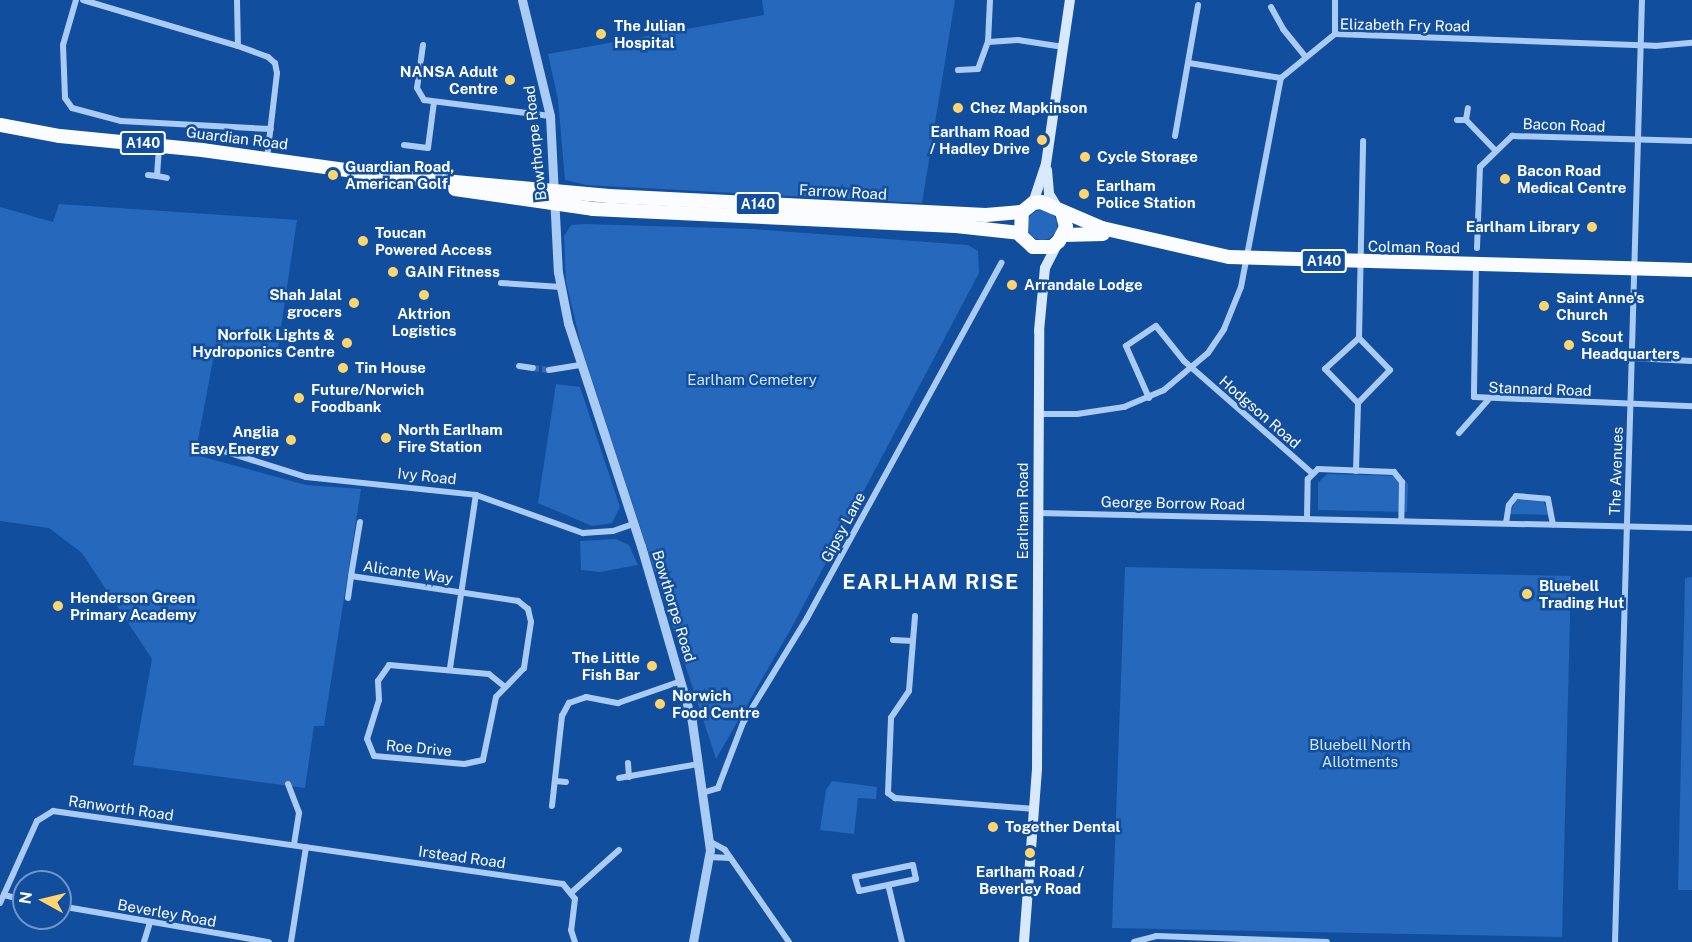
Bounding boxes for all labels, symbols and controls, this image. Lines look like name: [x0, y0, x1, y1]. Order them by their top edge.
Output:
street label: Elizabeth Fry Road: [1340, 15, 1470, 35]
place label: The Julian Hospital: [614, 16, 685, 51]
marker: The Julian Hospital: [592, 25, 610, 43]
place label: NANSA Adult Centre: [400, 62, 498, 97]
marker: NANSA Adult Centre: [503, 73, 517, 87]
street label: Bowthorpe Road: [520, 85, 550, 201]
place label: Chez Mapkinson: [970, 99, 1087, 117]
marker: Chez Mapkinson: [951, 101, 965, 115]
street label: Bacon Road: [1522, 115, 1606, 135]
place label: Earlham Road / Hadley Drive: [930, 122, 1030, 157]
street label: Guardian Road: [185, 123, 289, 153]
road number: A140: [119, 132, 167, 154]
marker: Earlham Road / Hadley Drive: [1035, 133, 1049, 147]
place label: Cycle Storage: [1097, 148, 1198, 166]
marker: Cycle Storage: [1078, 150, 1092, 164]
place label: Guardian Road, American Golf: [345, 157, 454, 192]
place label: Bacon Road Medical Centre: [1517, 161, 1626, 196]
marker: Guardian Road, American Golf: [326, 168, 340, 182]
marker: Bacon Road Medical Centre: [1498, 172, 1512, 186]
place label: Earlham Police Station: [1096, 176, 1196, 211]
street label: Farrow Road: [799, 181, 887, 203]
marker: Earlham Police Station: [1077, 187, 1091, 201]
road number: A140: [734, 193, 782, 215]
place label: Earlham Library: [1466, 218, 1580, 236]
marker: Earlham Library: [1585, 220, 1599, 234]
place label: Toucan Powered Access: [375, 223, 492, 258]
marker: Toucan Powered Access: [356, 234, 370, 248]
street label: Colman Road: [1368, 237, 1460, 257]
road number: A140: [1300, 250, 1348, 272]
place label: GAIN Fitness: [405, 263, 500, 281]
marker: GAIN Fitness: [386, 265, 400, 279]
place label: Arrandale Lodge: [1024, 276, 1143, 294]
marker: Arrandale Lodge: [1005, 278, 1019, 292]
place label: Shah Jalal grocers: [269, 285, 342, 320]
marker: Aktrion Logistics: [417, 288, 431, 302]
place label: Saint Anne's Church: [1556, 288, 1644, 323]
marker: Shah Jalal grocers: [347, 296, 361, 310]
marker: Saint Anne's Church: [1537, 299, 1551, 313]
place label: Aktrion Logistics: [392, 304, 456, 339]
place label: Norfolk Lights & Hydroponics Centre: [192, 325, 335, 360]
place label: Scout Headquarters: [1581, 327, 1680, 362]
marker: Norfolk Lights & Hydroponics Centre: [340, 336, 354, 350]
marker: Scout Headquarters: [1562, 338, 1576, 352]
place label: Tin House: [355, 359, 426, 377]
marker: Tin House: [336, 361, 350, 375]
park label: Earlham Cemetery: [687, 371, 817, 389]
street label: Hodgson Road: [1216, 372, 1304, 452]
street label: Stannard Road: [1488, 378, 1592, 400]
place label: Future/Norwich Foodbank: [311, 380, 424, 415]
marker: Future/Norwich Foodbank: [292, 391, 306, 405]
place label: North Earlham Fire Station: [398, 420, 503, 455]
place label: Anglia Easy Energy: [190, 422, 279, 457]
street label: The Avenues: [1605, 426, 1627, 516]
marker: North Earlham Fire Station: [379, 431, 393, 445]
marker: Anglia Easy Energy: [284, 433, 298, 447]
street label: Earlham Road: [1014, 463, 1032, 559]
street label: Ivy Road: [397, 464, 457, 488]
street label: Gipsy Lane: [817, 489, 869, 565]
street label: George Borrow Road: [1101, 493, 1245, 513]
street label: Bowthorpe Road: [648, 548, 700, 664]
street label: Alicante Way: [362, 557, 454, 587]
district label: EARLHAM RISE: [842, 569, 1020, 595]
place label: Bluebell Trading Hut: [1539, 576, 1624, 611]
marker: Bluebell Trading Hut: [1520, 587, 1534, 601]
place label: Henderson Green Primary Academy: [70, 588, 197, 623]
marker: Henderson Green Primary Academy: [51, 599, 65, 613]
place label: The Little Fish Bar: [572, 648, 640, 683]
marker: The Little Fish Bar: [645, 659, 659, 673]
place label: Norwich Food Centre: [672, 686, 760, 721]
marker: Norwich Food Centre: [653, 697, 667, 711]
park label: Bluebell North Allotments: [1309, 735, 1411, 770]
street label: Roe Drive: [385, 736, 453, 760]
street label: Ranworth Road: [67, 792, 175, 824]
place label: Together Dental: [1005, 818, 1120, 836]
marker: Together Dental: [986, 820, 1000, 834]
street label: Irstead Road: [417, 842, 507, 872]
marker: Earlham Road / Beverley Road: [1023, 846, 1037, 860]
place label: Earlham Road / Beverley Road: [976, 862, 1084, 897]
north arrow: [12, 870, 72, 930]
text: N: [15, 890, 36, 905]
street label: Beverley Road: [116, 895, 218, 931]

